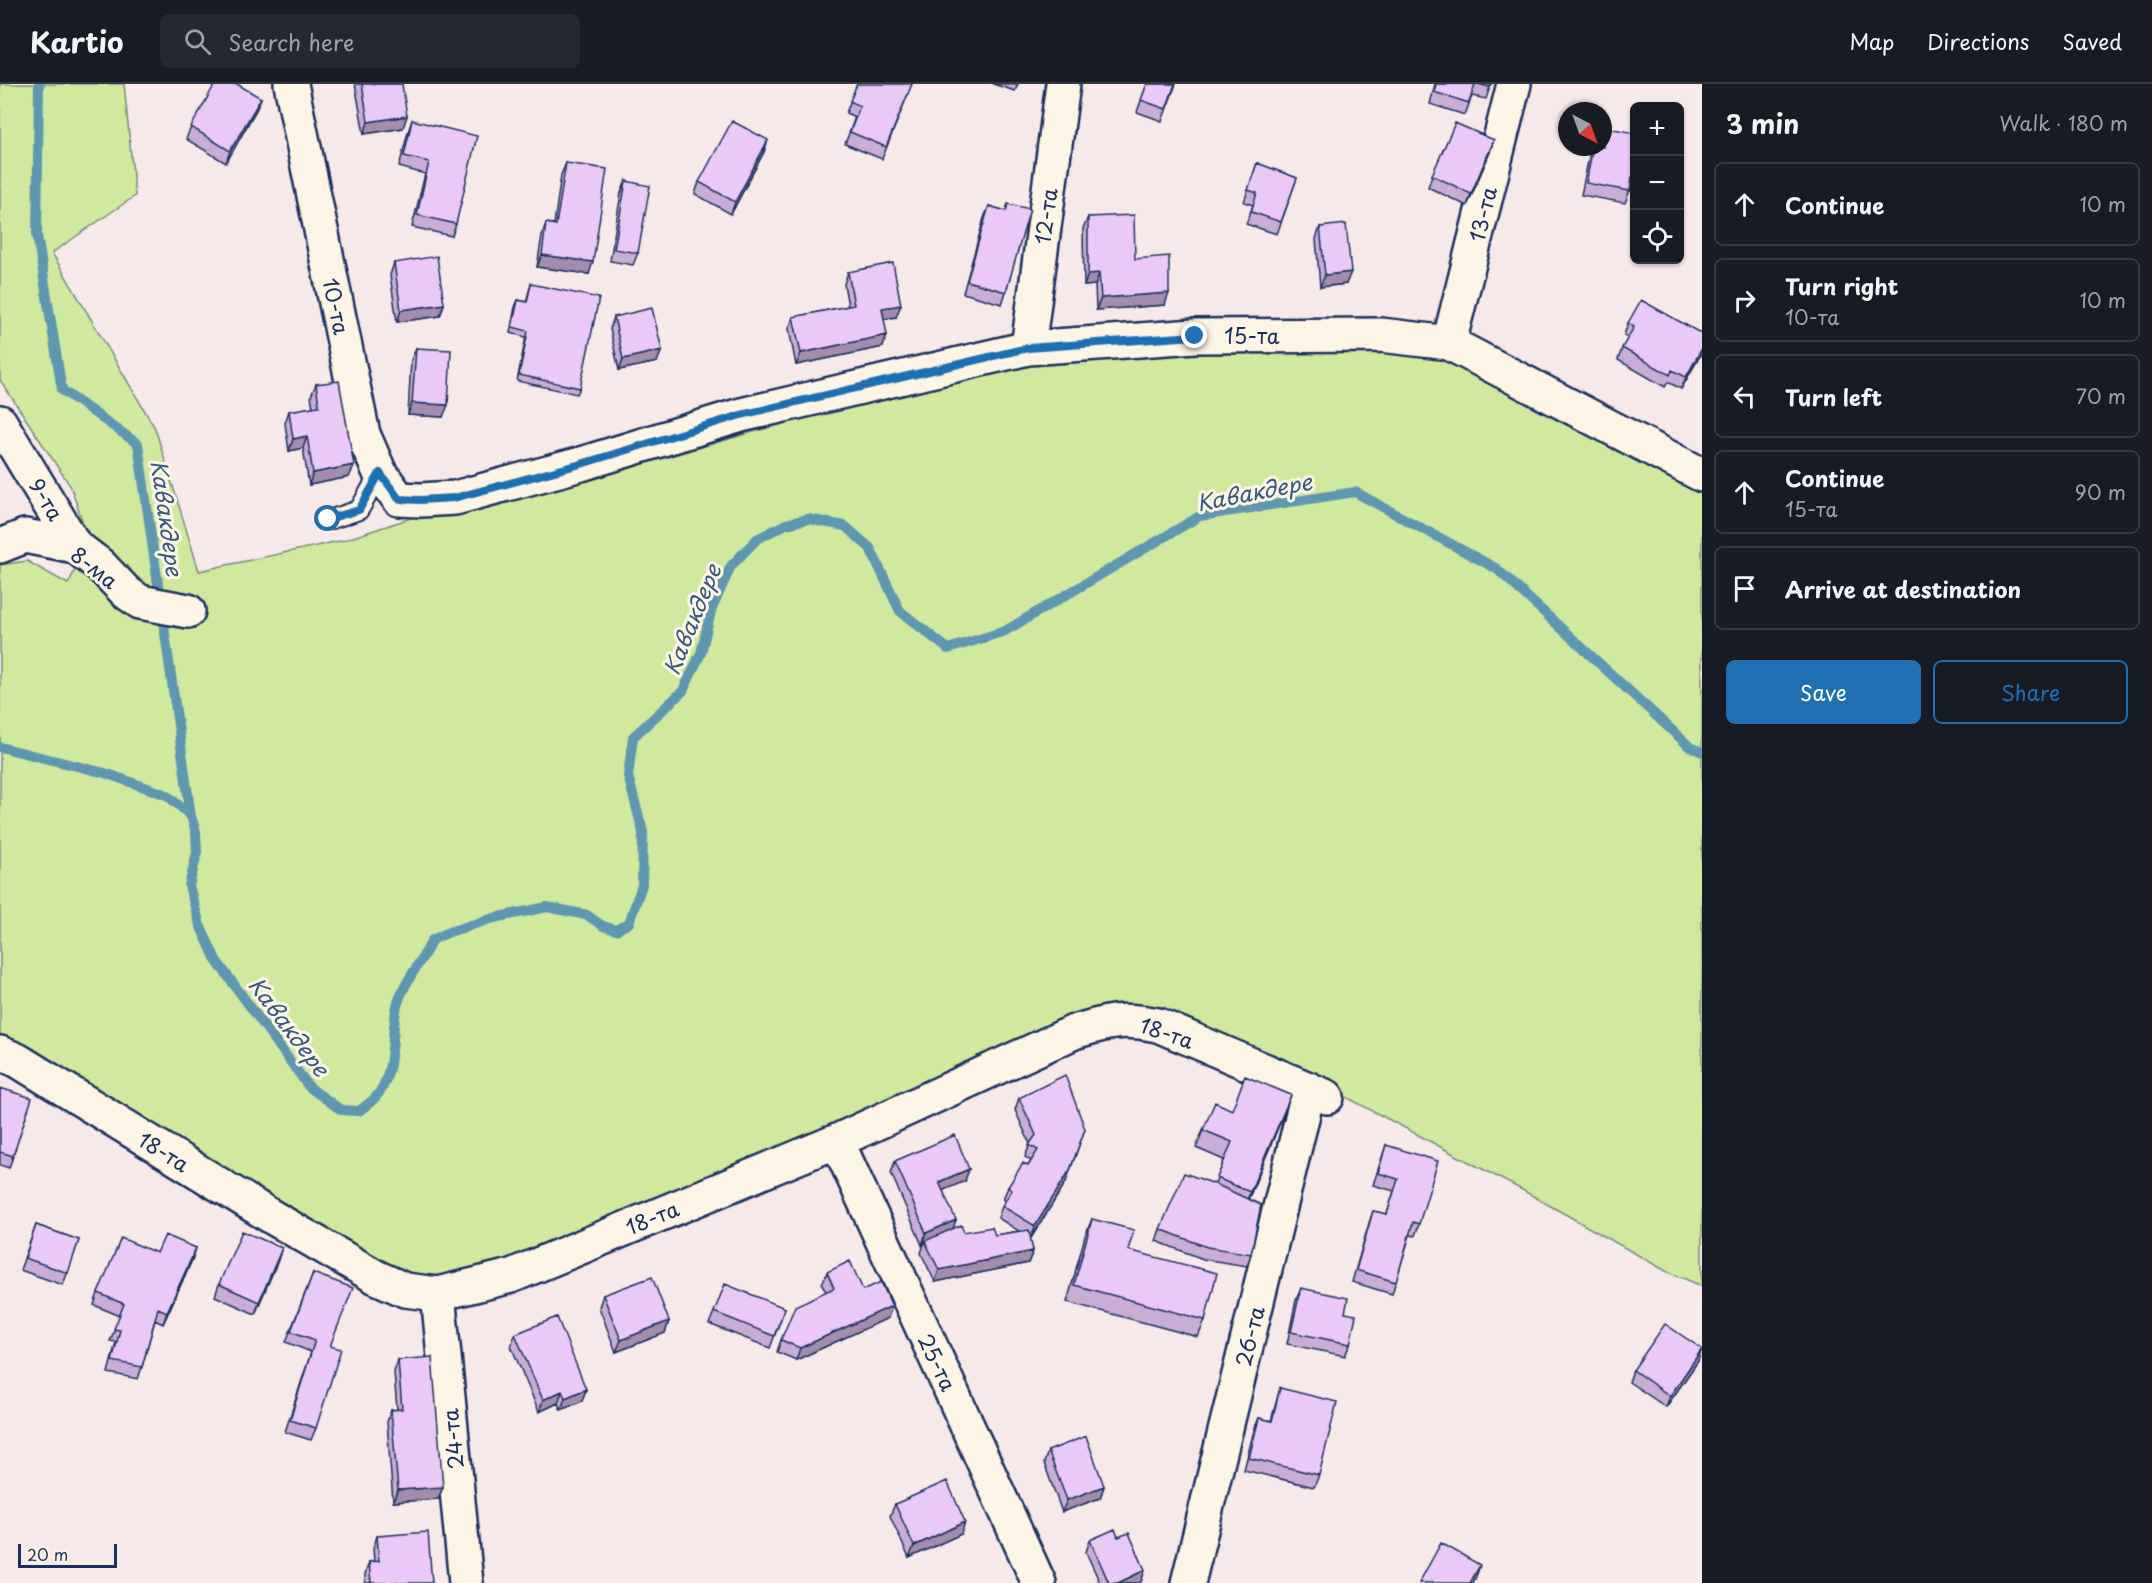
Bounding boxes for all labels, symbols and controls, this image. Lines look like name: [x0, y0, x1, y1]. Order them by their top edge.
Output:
search box: [160, 14, 580, 68]
text: Kartio: [30, 20, 124, 63]
icon: search: [181, 25, 214, 58]
text: Search here: [229, 25, 354, 58]
text: Map: [1849, 25, 1894, 57]
text: Directions: [1927, 25, 2029, 57]
text: Saved: [2062, 25, 2122, 57]
north arrow: [1558, 102, 1612, 156]
map controls: [1630, 102, 1684, 264]
button: +: [1630, 102, 1684, 156]
text: 3 min: [1726, 104, 1799, 143]
text: Walk · 180 m: [2000, 108, 2128, 138]
button: −: [1630, 156, 1684, 210]
street label: 13-та: [1460, 183, 1504, 245]
street label: 12-та: [1025, 186, 1065, 246]
icon: ahead: [1728, 188, 1761, 221]
text: Continue: [1785, 188, 1884, 221]
text: 10 m: [2079, 189, 2126, 219]
button: locate: [1630, 210, 1684, 264]
text: Turn right: [1785, 269, 1898, 302]
street label: 10-та: [315, 275, 359, 337]
icon: right: [1728, 284, 1761, 317]
text: 10 m: [2079, 285, 2126, 315]
text: 10-та: [1785, 302, 1840, 332]
street label: 15-та: [1224, 319, 1280, 351]
route end: [1181, 322, 1207, 348]
icon: left: [1728, 380, 1761, 413]
text: Turn left: [1785, 380, 1882, 413]
text: 70 m: [2076, 381, 2126, 411]
water label: Кавакдере: [144, 458, 193, 579]
text: Continue: [1785, 461, 1884, 494]
water label: Кавакдере: [1193, 463, 1316, 518]
street label: 9-та: [22, 472, 72, 527]
icon: ahead: [1728, 476, 1761, 509]
text: 90 m: [2075, 477, 2126, 507]
text: 15-та: [1785, 494, 1838, 524]
route start: [314, 505, 340, 531]
street label: 8-ма: [64, 538, 126, 596]
water label: Кавакдере: [654, 558, 729, 679]
icon: arrive: [1728, 572, 1761, 605]
text: Arrive at destination: [1785, 572, 2021, 605]
button: Save: [1726, 660, 1921, 724]
button: Share: [1933, 660, 2128, 724]
water label: Кавакдере: [242, 969, 339, 1083]
street label: 18-та: [1136, 1008, 1198, 1056]
street label: 18-та: [132, 1123, 196, 1179]
street label: 18-та: [621, 1192, 684, 1242]
street label: 26-та: [1226, 1302, 1272, 1370]
street label: 25-та: [911, 1328, 965, 1396]
street label: 24-та: [433, 1407, 471, 1471]
scale bar: [18, 1541, 117, 1568]
text: 20 m: [27, 1542, 68, 1566]

